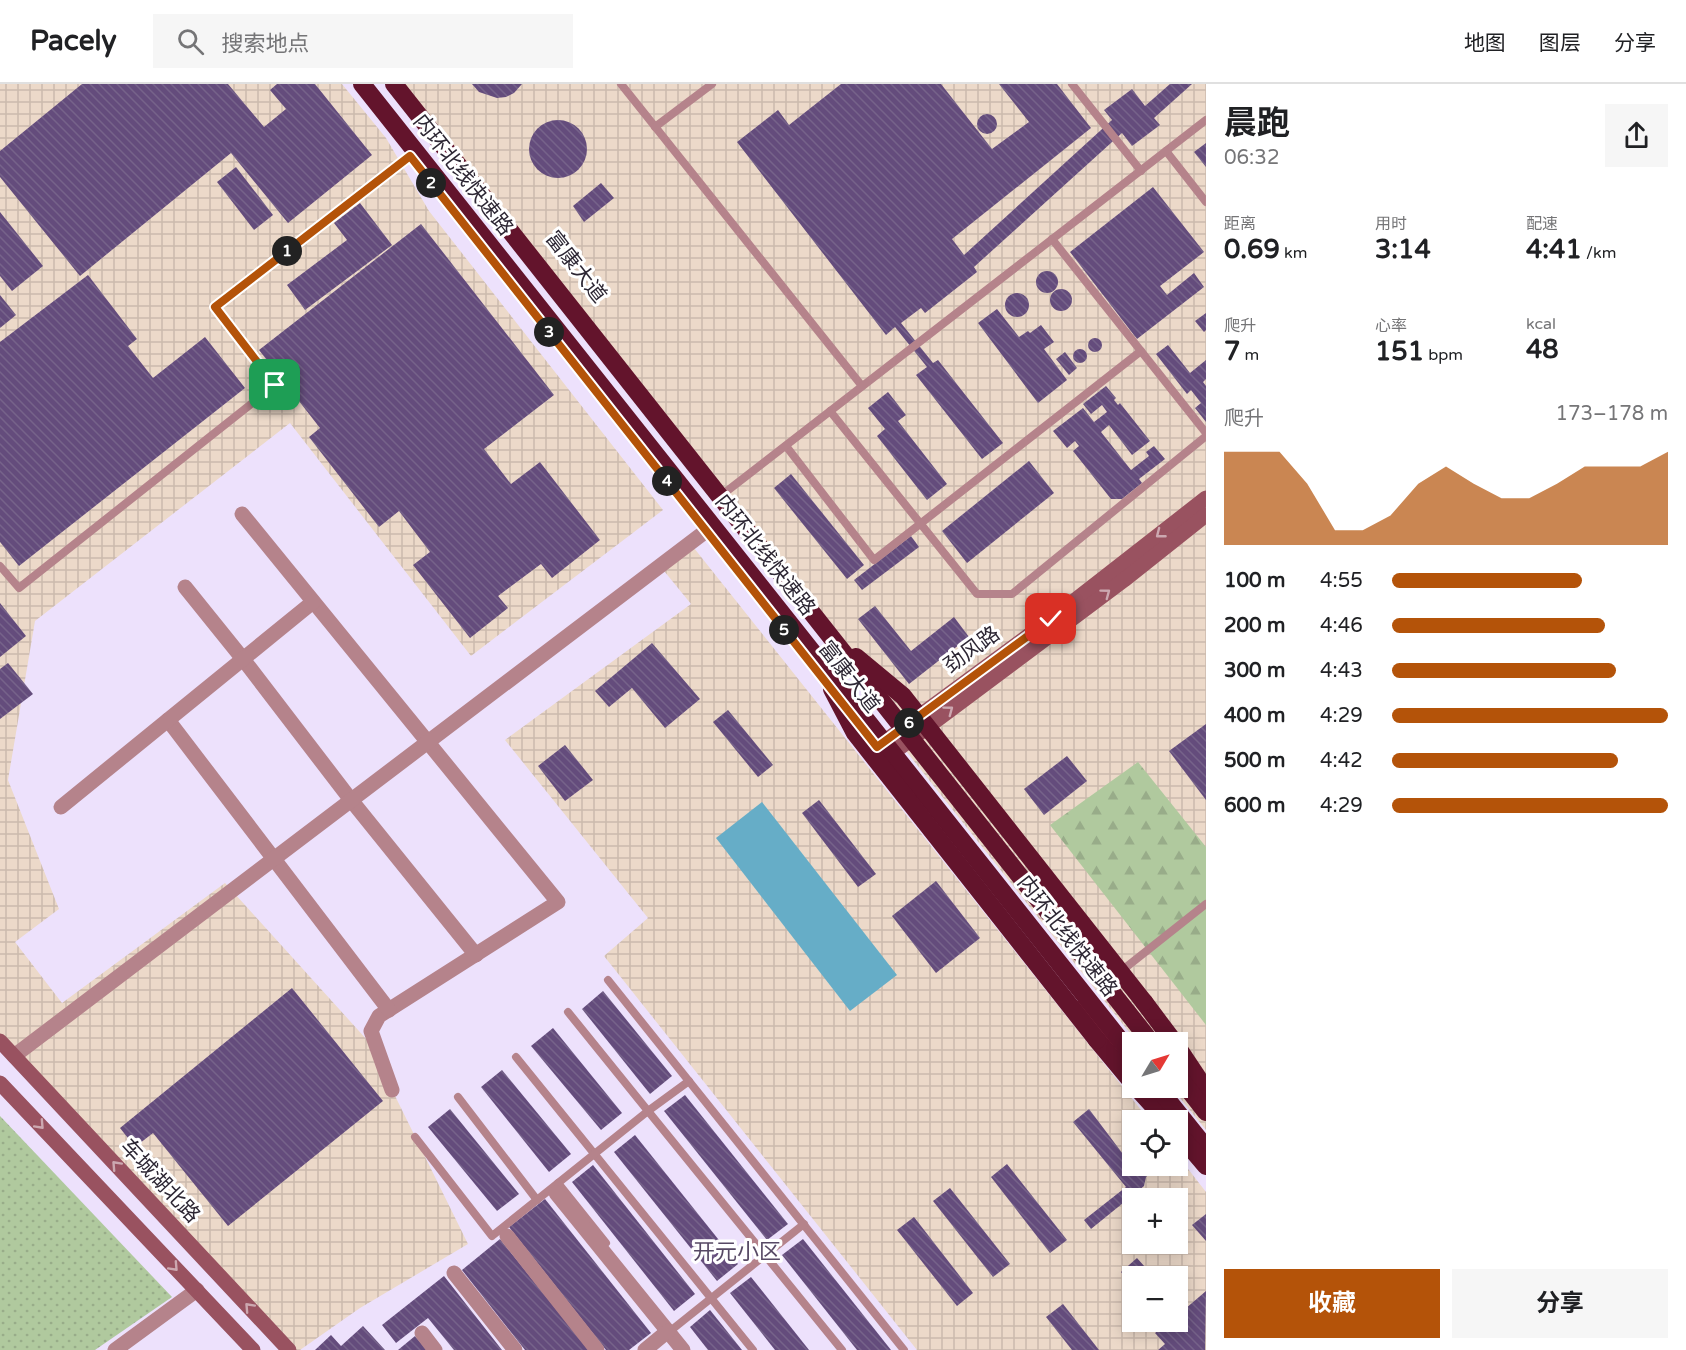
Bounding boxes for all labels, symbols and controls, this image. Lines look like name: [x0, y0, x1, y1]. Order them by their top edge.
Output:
search box: [153, 14, 573, 68]
text: Pacely: [30, 24, 117, 58]
icon: search: [174, 25, 207, 58]
text: 搜索地点: [222, 31, 310, 57]
text: 地图: [1464, 31, 1506, 56]
text: 图层: [1539, 31, 1581, 56]
text: 分享: [1614, 31, 1656, 56]
text: 晨跑: [1224, 104, 1290, 143]
button: share: [1605, 104, 1668, 167]
street label: 内环北线快速路: [408, 109, 518, 241]
text: 06:32: [1224, 146, 1279, 170]
pin: 2: [416, 168, 446, 198]
text: 2: [426, 173, 436, 193]
text: 距离: [1224, 214, 1256, 234]
text: 用时: [1375, 214, 1407, 234]
text: 配速: [1526, 214, 1558, 234]
street label: 富康大道: [540, 226, 612, 308]
text: 0.69: [1224, 234, 1280, 265]
text: 3:14: [1375, 234, 1431, 265]
text: 4:41: [1526, 234, 1582, 265]
pin: 1: [272, 236, 302, 266]
text: 1: [282, 241, 292, 261]
text: km: [1280, 243, 1307, 263]
text: /km: [1582, 243, 1616, 263]
text: kcal: [1526, 314, 1556, 334]
text: 爬升: [1224, 316, 1256, 336]
text: 心率: [1375, 316, 1407, 336]
pin: 3: [534, 317, 564, 347]
text: 3: [544, 322, 554, 342]
text: 48: [1526, 334, 1559, 365]
text: 7: [1224, 336, 1240, 367]
text: 151: [1375, 336, 1424, 367]
text: m: [1240, 345, 1259, 365]
text: bpm: [1424, 345, 1463, 365]
pin: [249, 359, 300, 410]
icon: arrive: [258, 368, 291, 401]
text: 173–178 m: [1555, 402, 1668, 426]
text: 爬升: [1224, 407, 1264, 431]
pin: 4: [652, 466, 682, 496]
text: 4: [662, 471, 672, 491]
street label: 内环北线快速路: [710, 489, 820, 621]
one-way arrow: [1155, 527, 1166, 538]
text: 100 m: [1224, 569, 1285, 593]
text: 4:55: [1320, 569, 1363, 593]
one-way arrow: [1099, 590, 1110, 601]
pin: [1025, 593, 1076, 644]
icon: check: [1034, 602, 1067, 635]
text: 200 m: [1224, 614, 1285, 638]
text: 4:46: [1320, 614, 1363, 638]
pin: 5: [769, 615, 799, 645]
text: 5: [779, 620, 789, 640]
street label: 劲风路: [939, 621, 1005, 679]
street label: 富康大道: [813, 636, 885, 718]
text: 300 m: [1224, 659, 1285, 683]
text: 4:43: [1320, 659, 1363, 683]
text: 400 m: [1224, 704, 1285, 728]
text: 4:29: [1320, 704, 1363, 728]
one-way arrow: [943, 706, 954, 717]
pin: 6: [894, 708, 924, 738]
text: 6: [904, 713, 914, 733]
text: 500 m: [1224, 749, 1285, 773]
text: 4:42: [1320, 749, 1363, 773]
text: 600 m: [1224, 794, 1285, 818]
text: 4:29: [1320, 794, 1363, 818]
street label: 内环北线快速路: [1012, 870, 1122, 1002]
north arrow: [1122, 1032, 1188, 1098]
map controls: [1122, 1032, 1188, 1332]
button: locate: [1122, 1110, 1188, 1176]
one-way arrow: [33, 1119, 44, 1129]
street label: 车城湖北路: [115, 1134, 205, 1228]
one-way arrow: [112, 1161, 123, 1171]
button: +: [1122, 1188, 1188, 1254]
district label: 开元小区: [693, 1239, 781, 1265]
one-way arrow: [167, 1259, 178, 1270]
button: −: [1122, 1266, 1188, 1332]
button: 收藏: [1224, 1269, 1440, 1338]
button: 分享: [1452, 1269, 1668, 1338]
one-way arrow: [245, 1304, 256, 1314]

